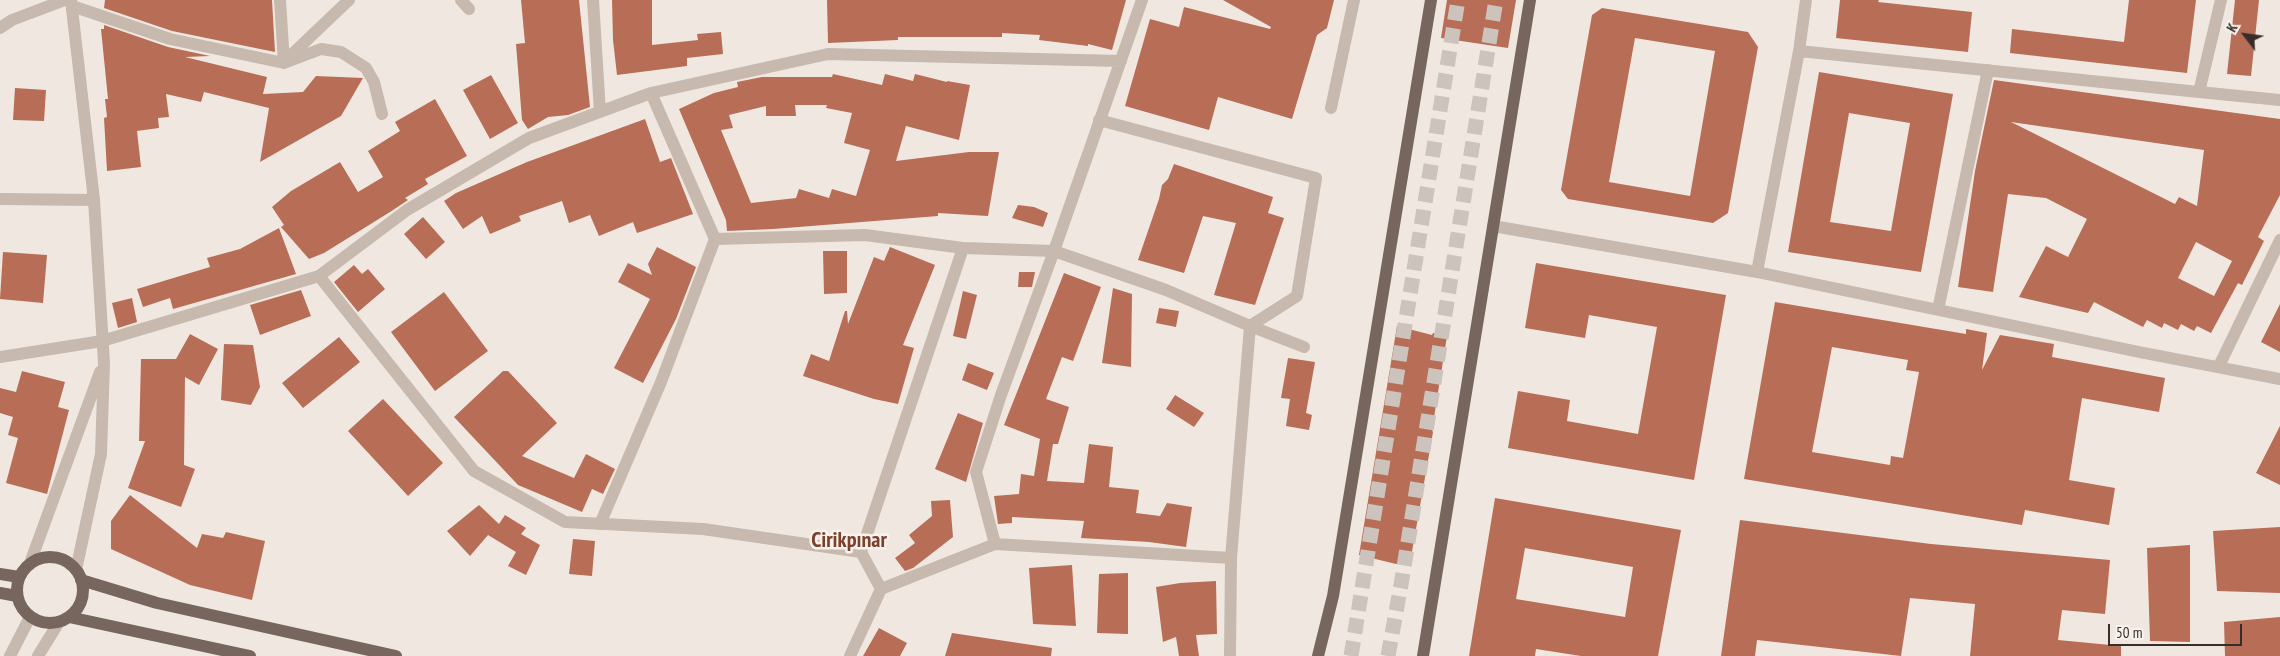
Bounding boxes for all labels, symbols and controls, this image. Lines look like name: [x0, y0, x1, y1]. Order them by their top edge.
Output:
north arrow: [2220, 10, 2270, 60]
text: K: [2222, 20, 2242, 35]
district label: Cirikpınar: [811, 528, 887, 554]
scale bar: [2110, 614, 2244, 646]
text: 50 m: [2116, 623, 2142, 642]

